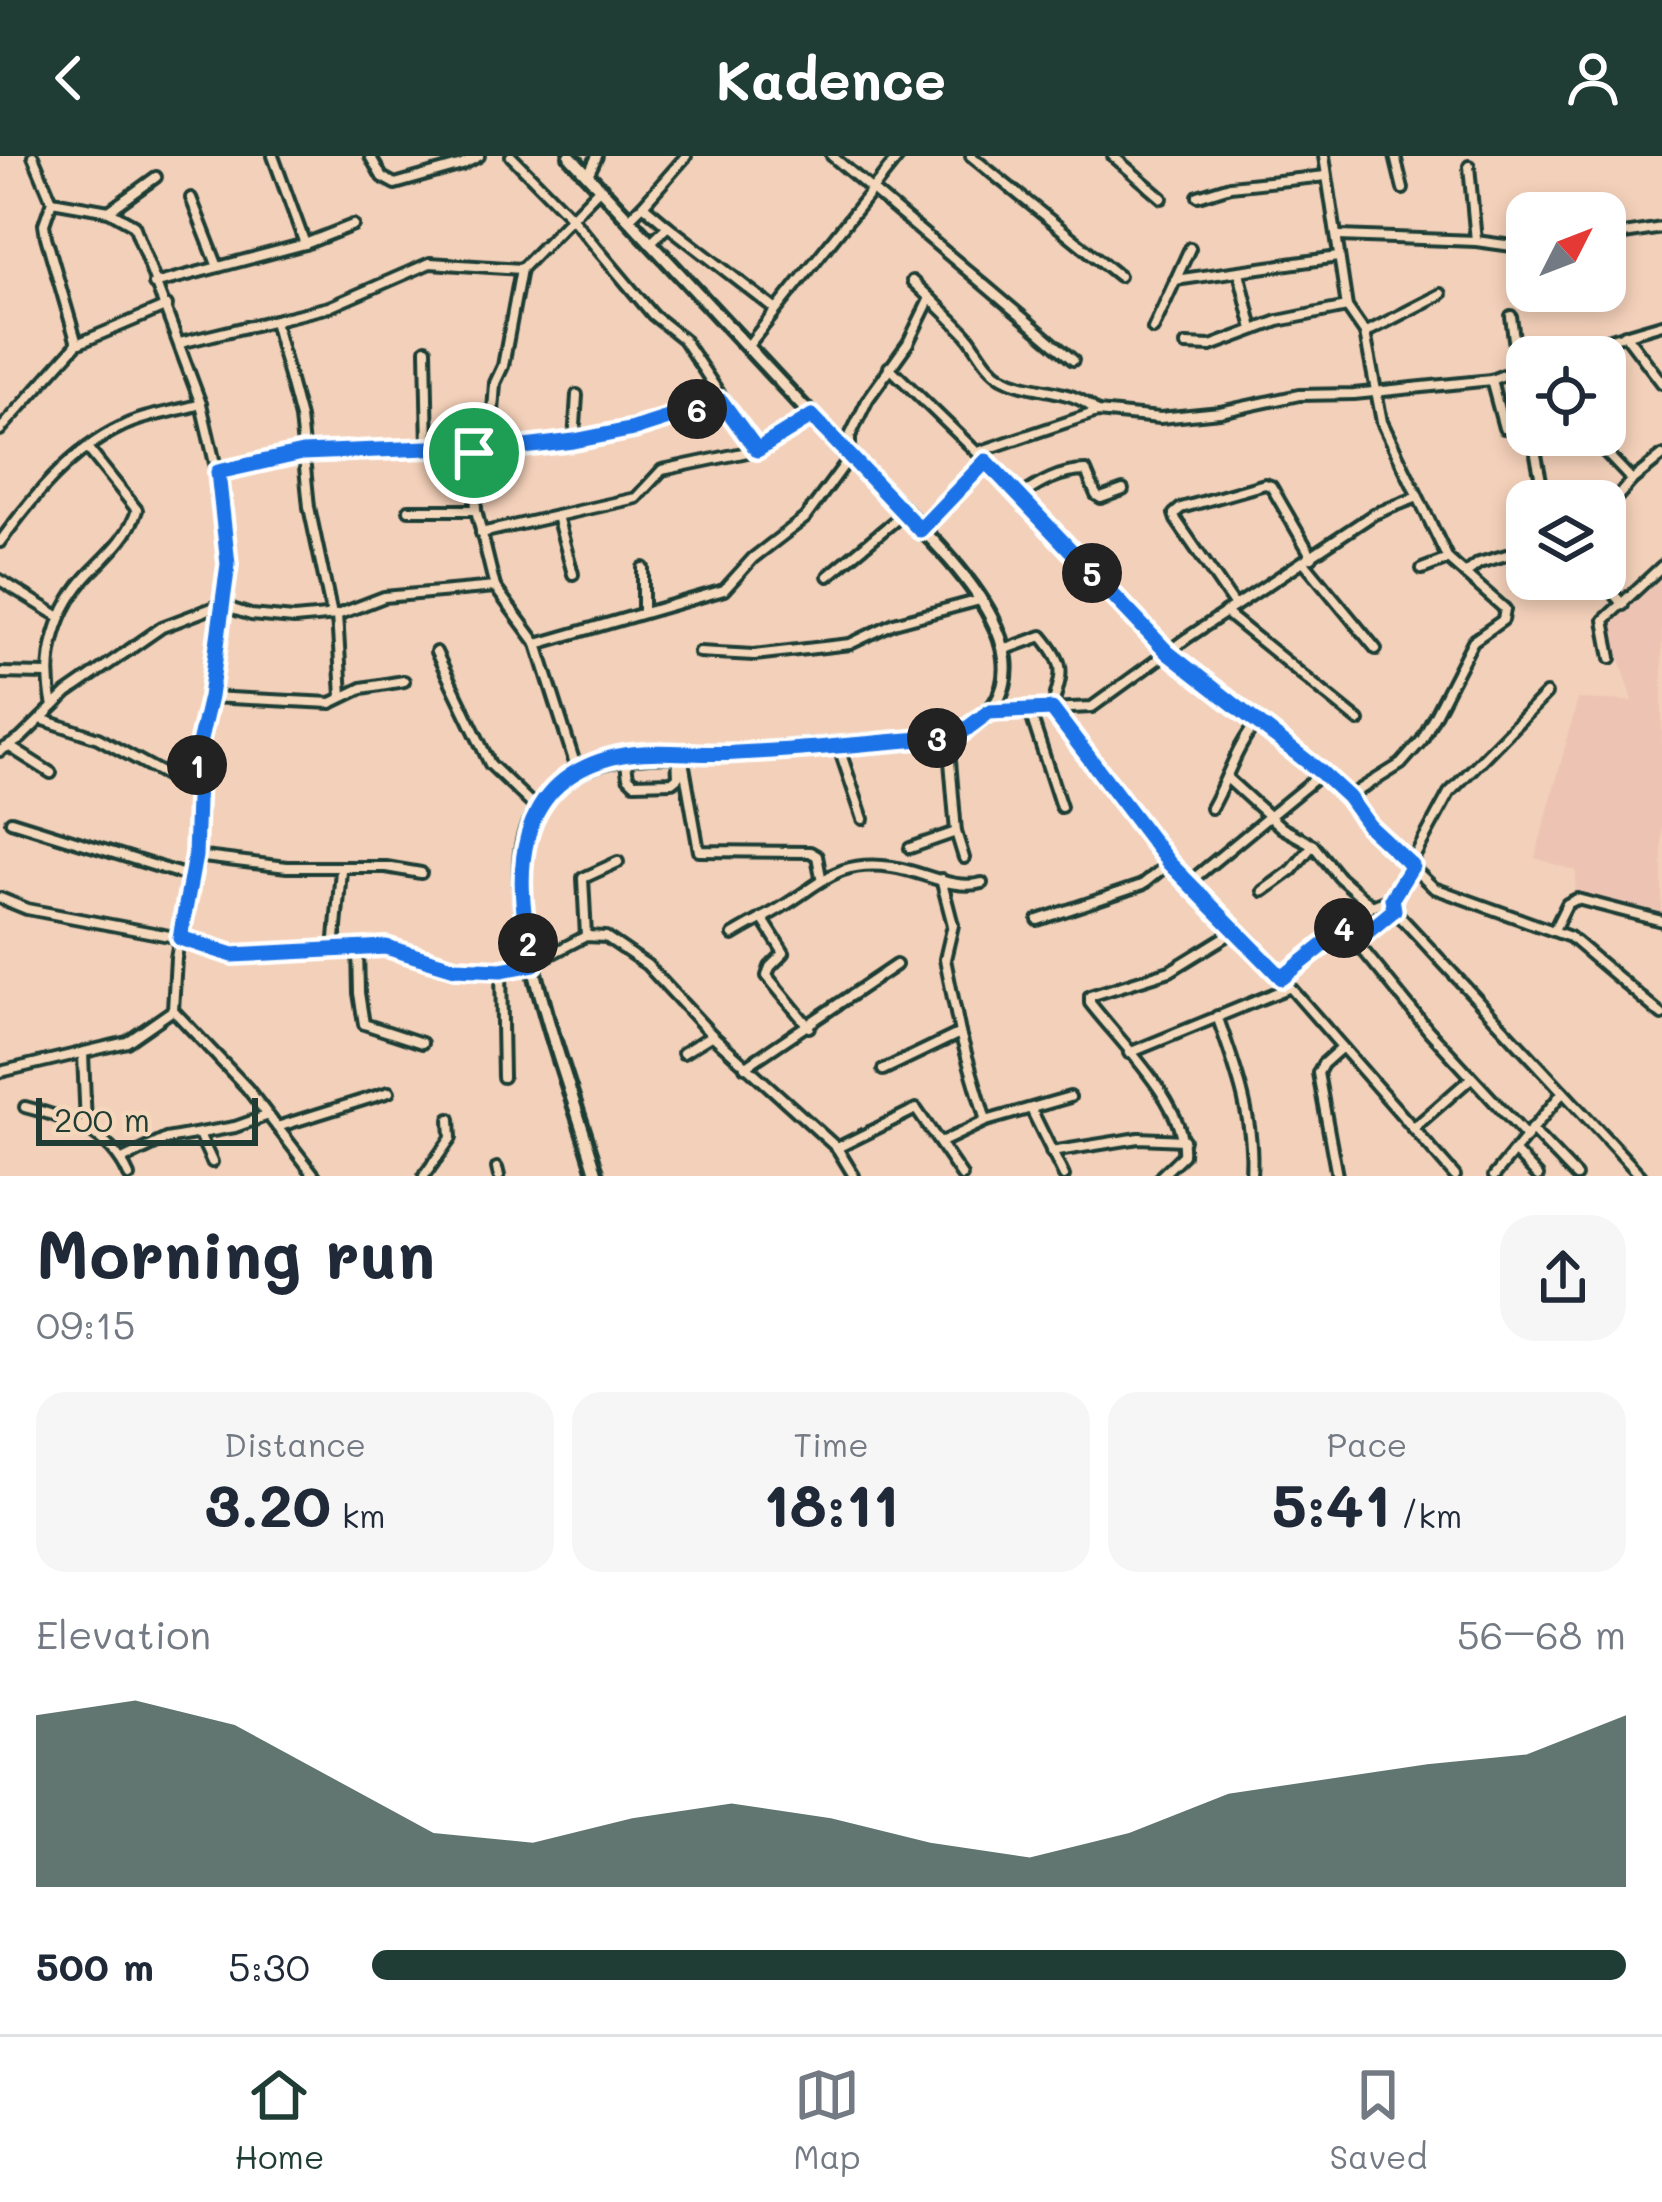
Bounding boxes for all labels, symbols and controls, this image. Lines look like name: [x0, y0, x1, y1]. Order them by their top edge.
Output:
text: Kadence: [716, 43, 946, 114]
icon: back: [36, 45, 102, 111]
icon: person: [1560, 45, 1626, 111]
north arrow: [1506, 192, 1626, 312]
map controls: [1506, 192, 1626, 600]
button: locate: [1506, 336, 1626, 456]
pin: 6: [667, 379, 727, 439]
text: 6: [687, 387, 707, 430]
pin: [423, 402, 525, 504]
icon: arrive: [441, 420, 507, 486]
button: layers: [1506, 480, 1626, 600]
pin: 5: [1062, 543, 1122, 603]
text: 5: [1082, 551, 1102, 594]
pin: 3: [907, 708, 967, 768]
text: 3: [927, 716, 947, 759]
pin: 1: [167, 735, 227, 795]
text: 1: [190, 743, 204, 786]
pin: 4: [1314, 898, 1374, 958]
text: 4: [1334, 906, 1354, 949]
pin: 2: [498, 913, 558, 973]
text: 2: [519, 921, 537, 964]
scale bar: [36, 1092, 258, 1145]
text: 200 m: [54, 1097, 150, 1140]
text: Morning run: [36, 1210, 435, 1296]
button: share: [1500, 1215, 1626, 1341]
text: 09:15: [36, 1298, 135, 1349]
text: Distance: [224, 1422, 366, 1465]
text: Time: [793, 1422, 869, 1465]
text: Pace: [1327, 1422, 1407, 1465]
text: 3.20: [205, 1465, 331, 1543]
text: 18:11: [763, 1465, 899, 1543]
text: 5:41: [1272, 1465, 1390, 1543]
text: km: [331, 1493, 386, 1536]
text: /km: [1390, 1493, 1462, 1536]
text: Elevation: [36, 1608, 211, 1659]
text: 56–68 m: [1457, 1608, 1626, 1659]
text: 500 m: [36, 1940, 154, 1991]
text: 5:30: [228, 1940, 310, 1991]
tab: Home: [234, 2062, 324, 2177]
tab: Map: [793, 2062, 861, 2177]
tab: Saved: [1330, 2062, 1427, 2177]

